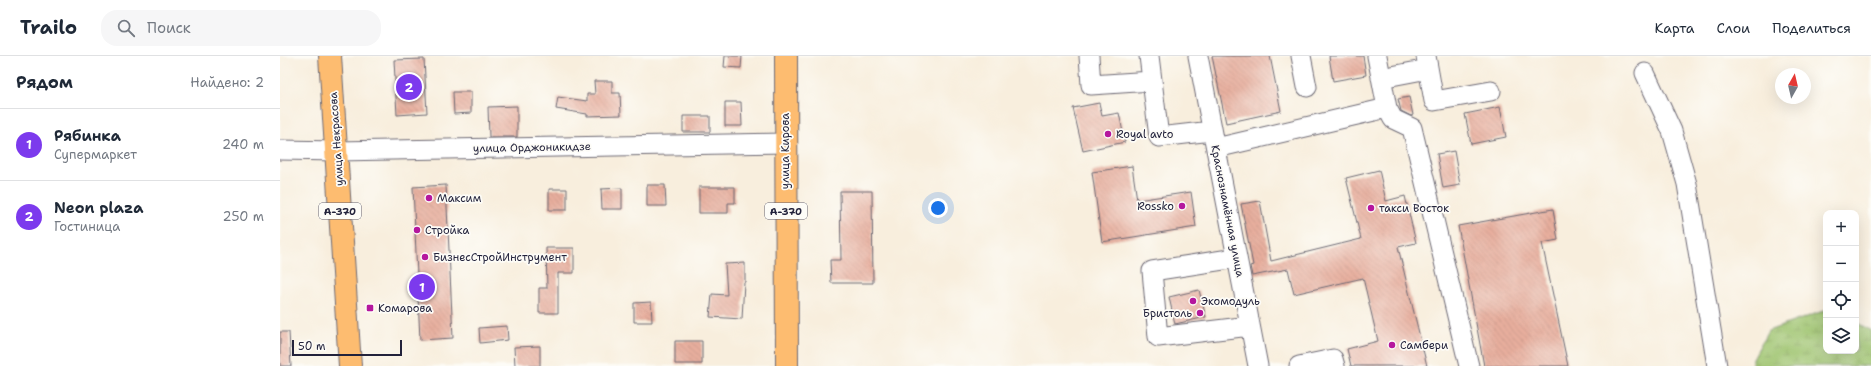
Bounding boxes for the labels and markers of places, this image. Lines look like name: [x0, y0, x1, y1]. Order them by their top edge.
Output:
pin: 2: [396, 72, 422, 102]
place label: Royal avto: [1116, 127, 1174, 142]
marker: Royal avto: [1103, 129, 1113, 139]
place label: Максим: [437, 191, 482, 206]
marker: Максим: [424, 193, 434, 203]
place label: Rossko: [1137, 199, 1174, 214]
marker: Rossko: [1177, 201, 1187, 211]
place label: такси Восток: [1379, 201, 1449, 216]
marker: такси Восток: [1366, 203, 1376, 213]
place label: Стройка: [425, 223, 469, 238]
marker: Стройка: [412, 225, 422, 235]
place label: БизнесСтройИнструмент: [433, 250, 567, 265]
marker: БизнесСтройИнструмент: [420, 252, 430, 262]
pin: 1: [409, 272, 435, 302]
place label: Экомодуль: [1201, 294, 1260, 309]
marker: Экомодуль: [1188, 296, 1198, 306]
place label: Комарова: [378, 301, 432, 316]
marker: Комарова: [365, 303, 375, 313]
place label: Бристоль: [1143, 306, 1192, 321]
marker: Бристоль: [1195, 308, 1205, 318]
place label: Самбери: [1400, 338, 1448, 353]
marker: Самбери: [1387, 340, 1397, 350]

